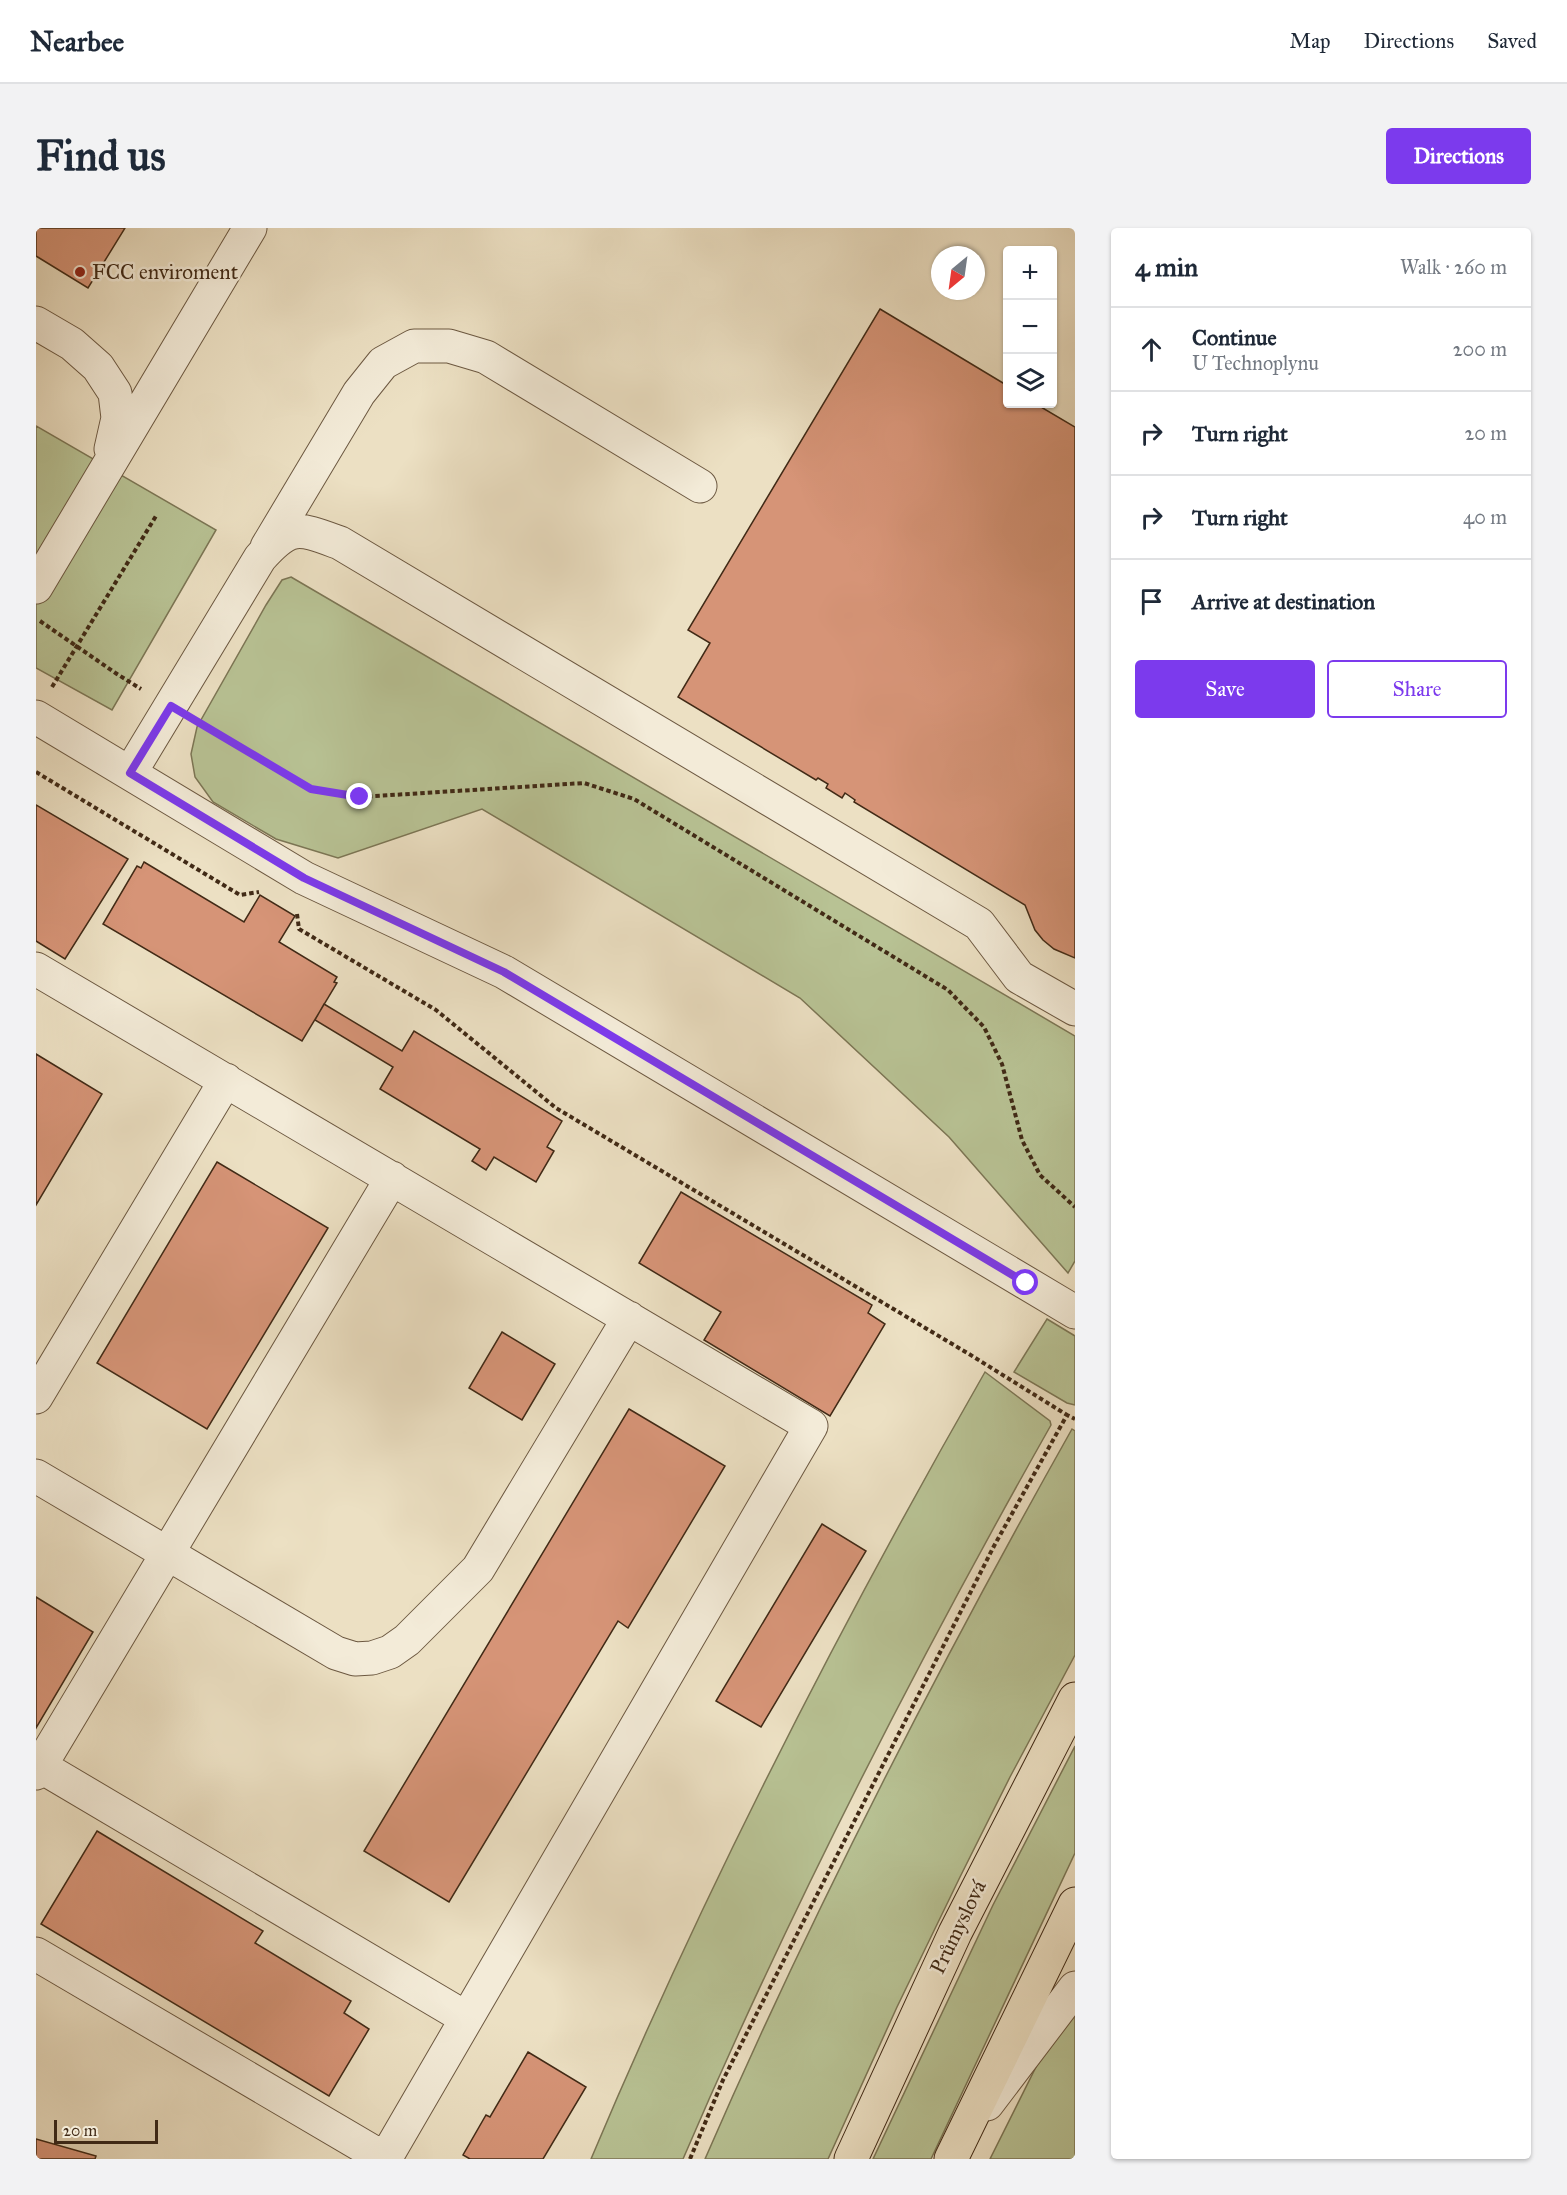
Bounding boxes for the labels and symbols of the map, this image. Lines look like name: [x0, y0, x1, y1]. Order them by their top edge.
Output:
north arrow: [931, 246, 985, 300]
place label: FCC enviroment: [92, 259, 239, 285]
marker: FCC enviroment: [73, 265, 87, 279]
route end: [346, 783, 372, 809]
route start: [1012, 1269, 1038, 1295]
street label: Průmyslová: [924, 1876, 992, 1978]
scale bar: [54, 2117, 158, 2144]

